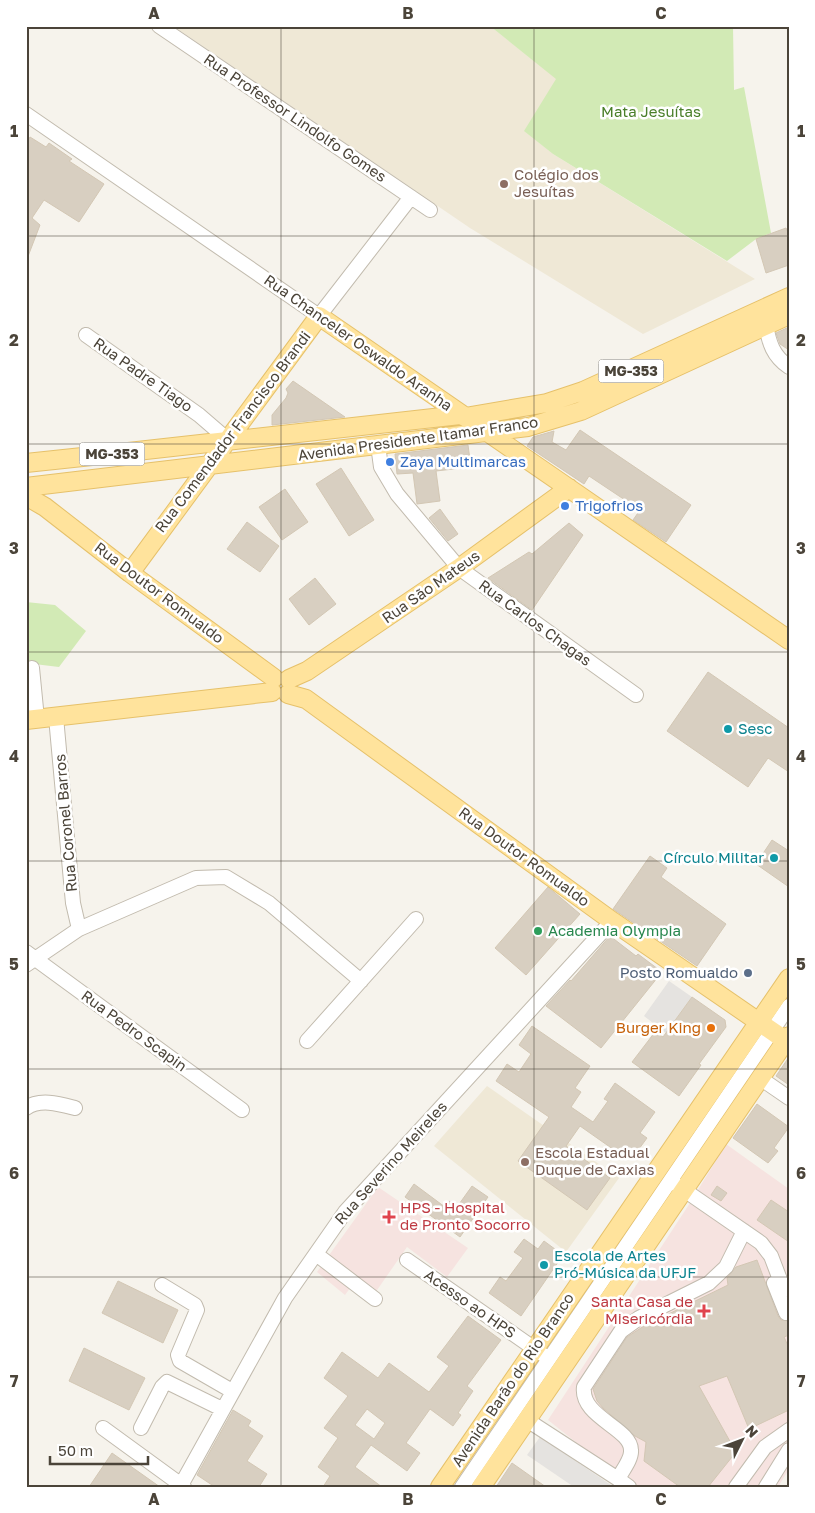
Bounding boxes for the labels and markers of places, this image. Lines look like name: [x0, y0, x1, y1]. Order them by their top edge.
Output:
place label: Colégio dos Jesuítas: [514, 165, 599, 200]
marker: Colégio dos Jesuítas: [498, 178, 510, 190]
place label: Zaya Multimarcas: [400, 452, 526, 470]
marker: Zaya Multimarcas: [384, 456, 396, 468]
place label: Trigofrios: [575, 496, 643, 514]
marker: Trigofrios: [559, 500, 571, 512]
place label: Sesc: [738, 719, 772, 737]
marker: Sesc: [722, 723, 734, 735]
place label: Círculo Militar: [663, 848, 764, 866]
marker: Círculo Militar: [768, 852, 780, 864]
place label: Academia Olympia: [548, 921, 681, 939]
marker: Academia Olympia: [532, 925, 544, 937]
place label: Posto Romualdo: [620, 963, 738, 981]
marker: Posto Romualdo: [742, 967, 754, 979]
place label: Burger King: [616, 1018, 701, 1036]
marker: Burger King: [705, 1022, 717, 1034]
place label: Escola Estadual Duque de Caxias: [535, 1143, 654, 1178]
marker: Escola Estadual Duque de Caxias: [519, 1156, 531, 1168]
place label: HPS - Hospital de Pronto Socorro: [400, 1198, 530, 1233]
marker: HPS - Hospital de Pronto Socorro: [382, 1210, 396, 1224]
place label: Escola de Artes Pró-Música da UFJF: [554, 1246, 696, 1281]
marker: Escola de Artes Pró-Música da UFJF: [538, 1259, 550, 1271]
place label: Santa Casa de Misericórdia: [591, 1292, 693, 1327]
marker: Santa Casa de Misericórdia: [697, 1304, 711, 1318]

